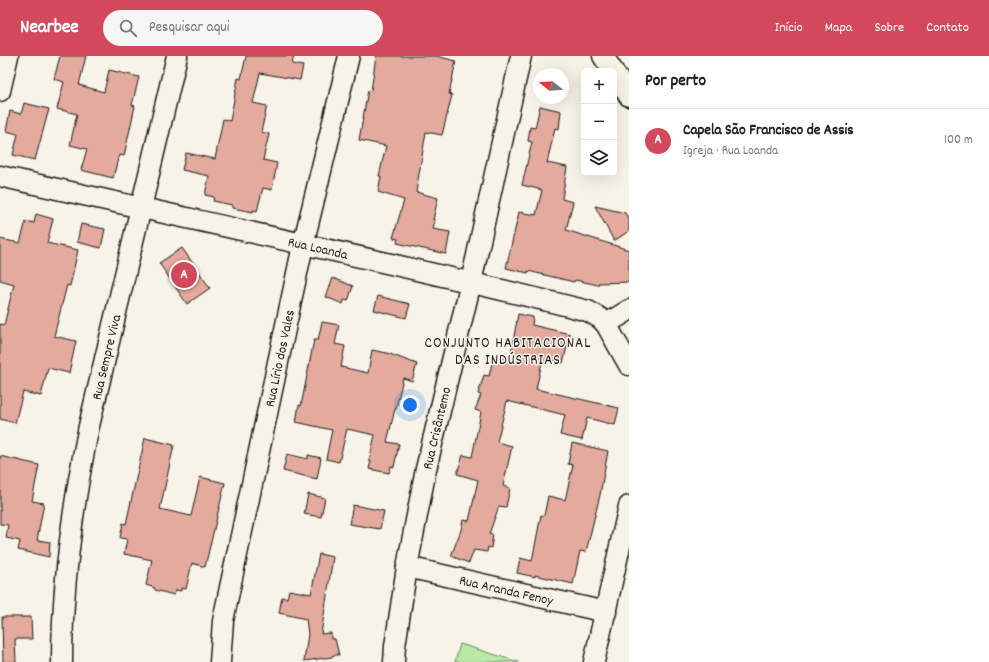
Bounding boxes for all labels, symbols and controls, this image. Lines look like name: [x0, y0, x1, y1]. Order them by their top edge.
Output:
search box: [103, 10, 383, 46]
text: Nearbee: [20, 15, 79, 42]
icon: search: [117, 17, 139, 39]
text: Pesquisar aqui: [149, 17, 230, 39]
text: Início: [775, 18, 803, 38]
text: Mapa: [825, 18, 852, 38]
text: Sobre: [874, 18, 904, 38]
text: Contato: [926, 18, 969, 38]
north arrow: [533, 68, 569, 104]
map controls: [581, 68, 617, 176]
button: +: [581, 68, 617, 104]
text: Por perto: [645, 70, 706, 94]
button: −: [581, 104, 617, 140]
text: Capela São Francisco de Assis: [683, 120, 854, 142]
text: A: [654, 131, 662, 150]
text: 100 m: [944, 131, 973, 150]
button: layers: [581, 140, 617, 176]
text: Igreja · Rua Loanda: [683, 142, 778, 161]
street label: Rua Loanda: [286, 233, 350, 266]
pin: A: [171, 260, 197, 290]
street label: Rua Lírio dos Vales: [261, 308, 301, 409]
street label: Rua Sempre Viva: [88, 312, 127, 402]
district label: CONJUNTO HABITACIONAL DAS INDÚSTRIAS: [425, 333, 591, 372]
street label: Rua Crisântemo: [418, 385, 457, 472]
your location: [400, 395, 420, 415]
street label: Rua Aranda Fenoy: [457, 571, 555, 612]

